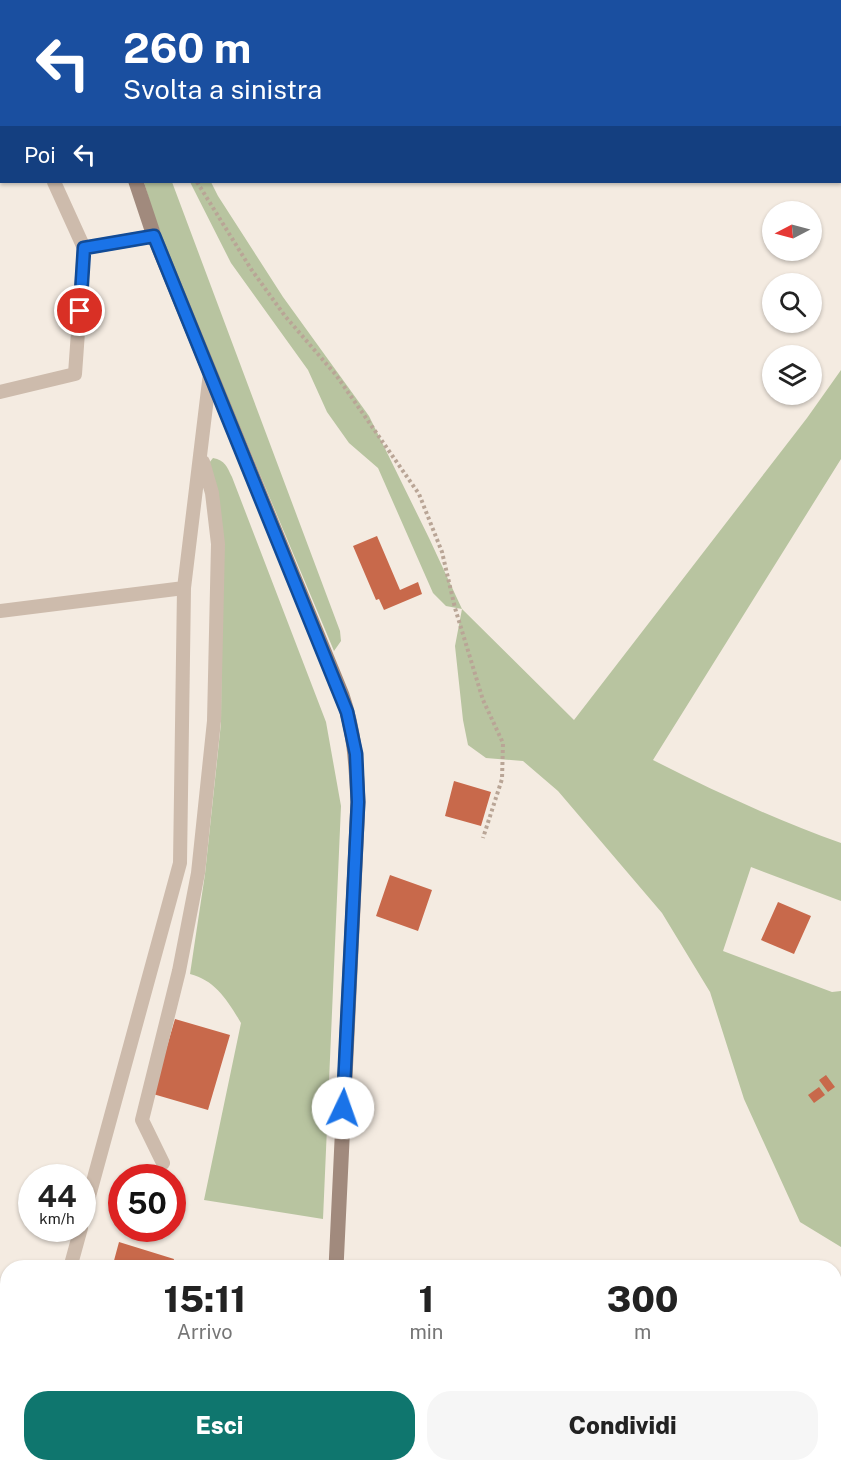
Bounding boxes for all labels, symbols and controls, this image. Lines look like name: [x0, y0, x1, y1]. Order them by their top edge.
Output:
text: 260 m: [123, 23, 251, 72]
icon: left: [24, 24, 102, 102]
text: Svolta a sinistra: [123, 73, 322, 105]
icon: left: [68, 138, 101, 171]
text: Poi: [24, 142, 56, 168]
north arrow: [762, 201, 822, 261]
map controls: [762, 201, 822, 405]
button: search: [762, 273, 822, 333]
pin: [54, 285, 105, 336]
icon: arrive: [63, 294, 96, 327]
button: layers: [762, 345, 822, 405]
position arrow: [311, 1076, 375, 1140]
speed limit sign: 50: [108, 1164, 186, 1242]
text: 44: [37, 1178, 77, 1214]
text: km/h: [39, 1210, 75, 1227]
text: 15:11: [163, 1278, 246, 1320]
text: 1: [418, 1278, 434, 1320]
text: 300: [607, 1278, 679, 1320]
text: Arrivo: [177, 1320, 233, 1344]
text: min: [409, 1320, 443, 1344]
text: m: [634, 1320, 651, 1344]
button: Esci: [24, 1391, 415, 1460]
button: Condividi: [427, 1391, 818, 1460]

